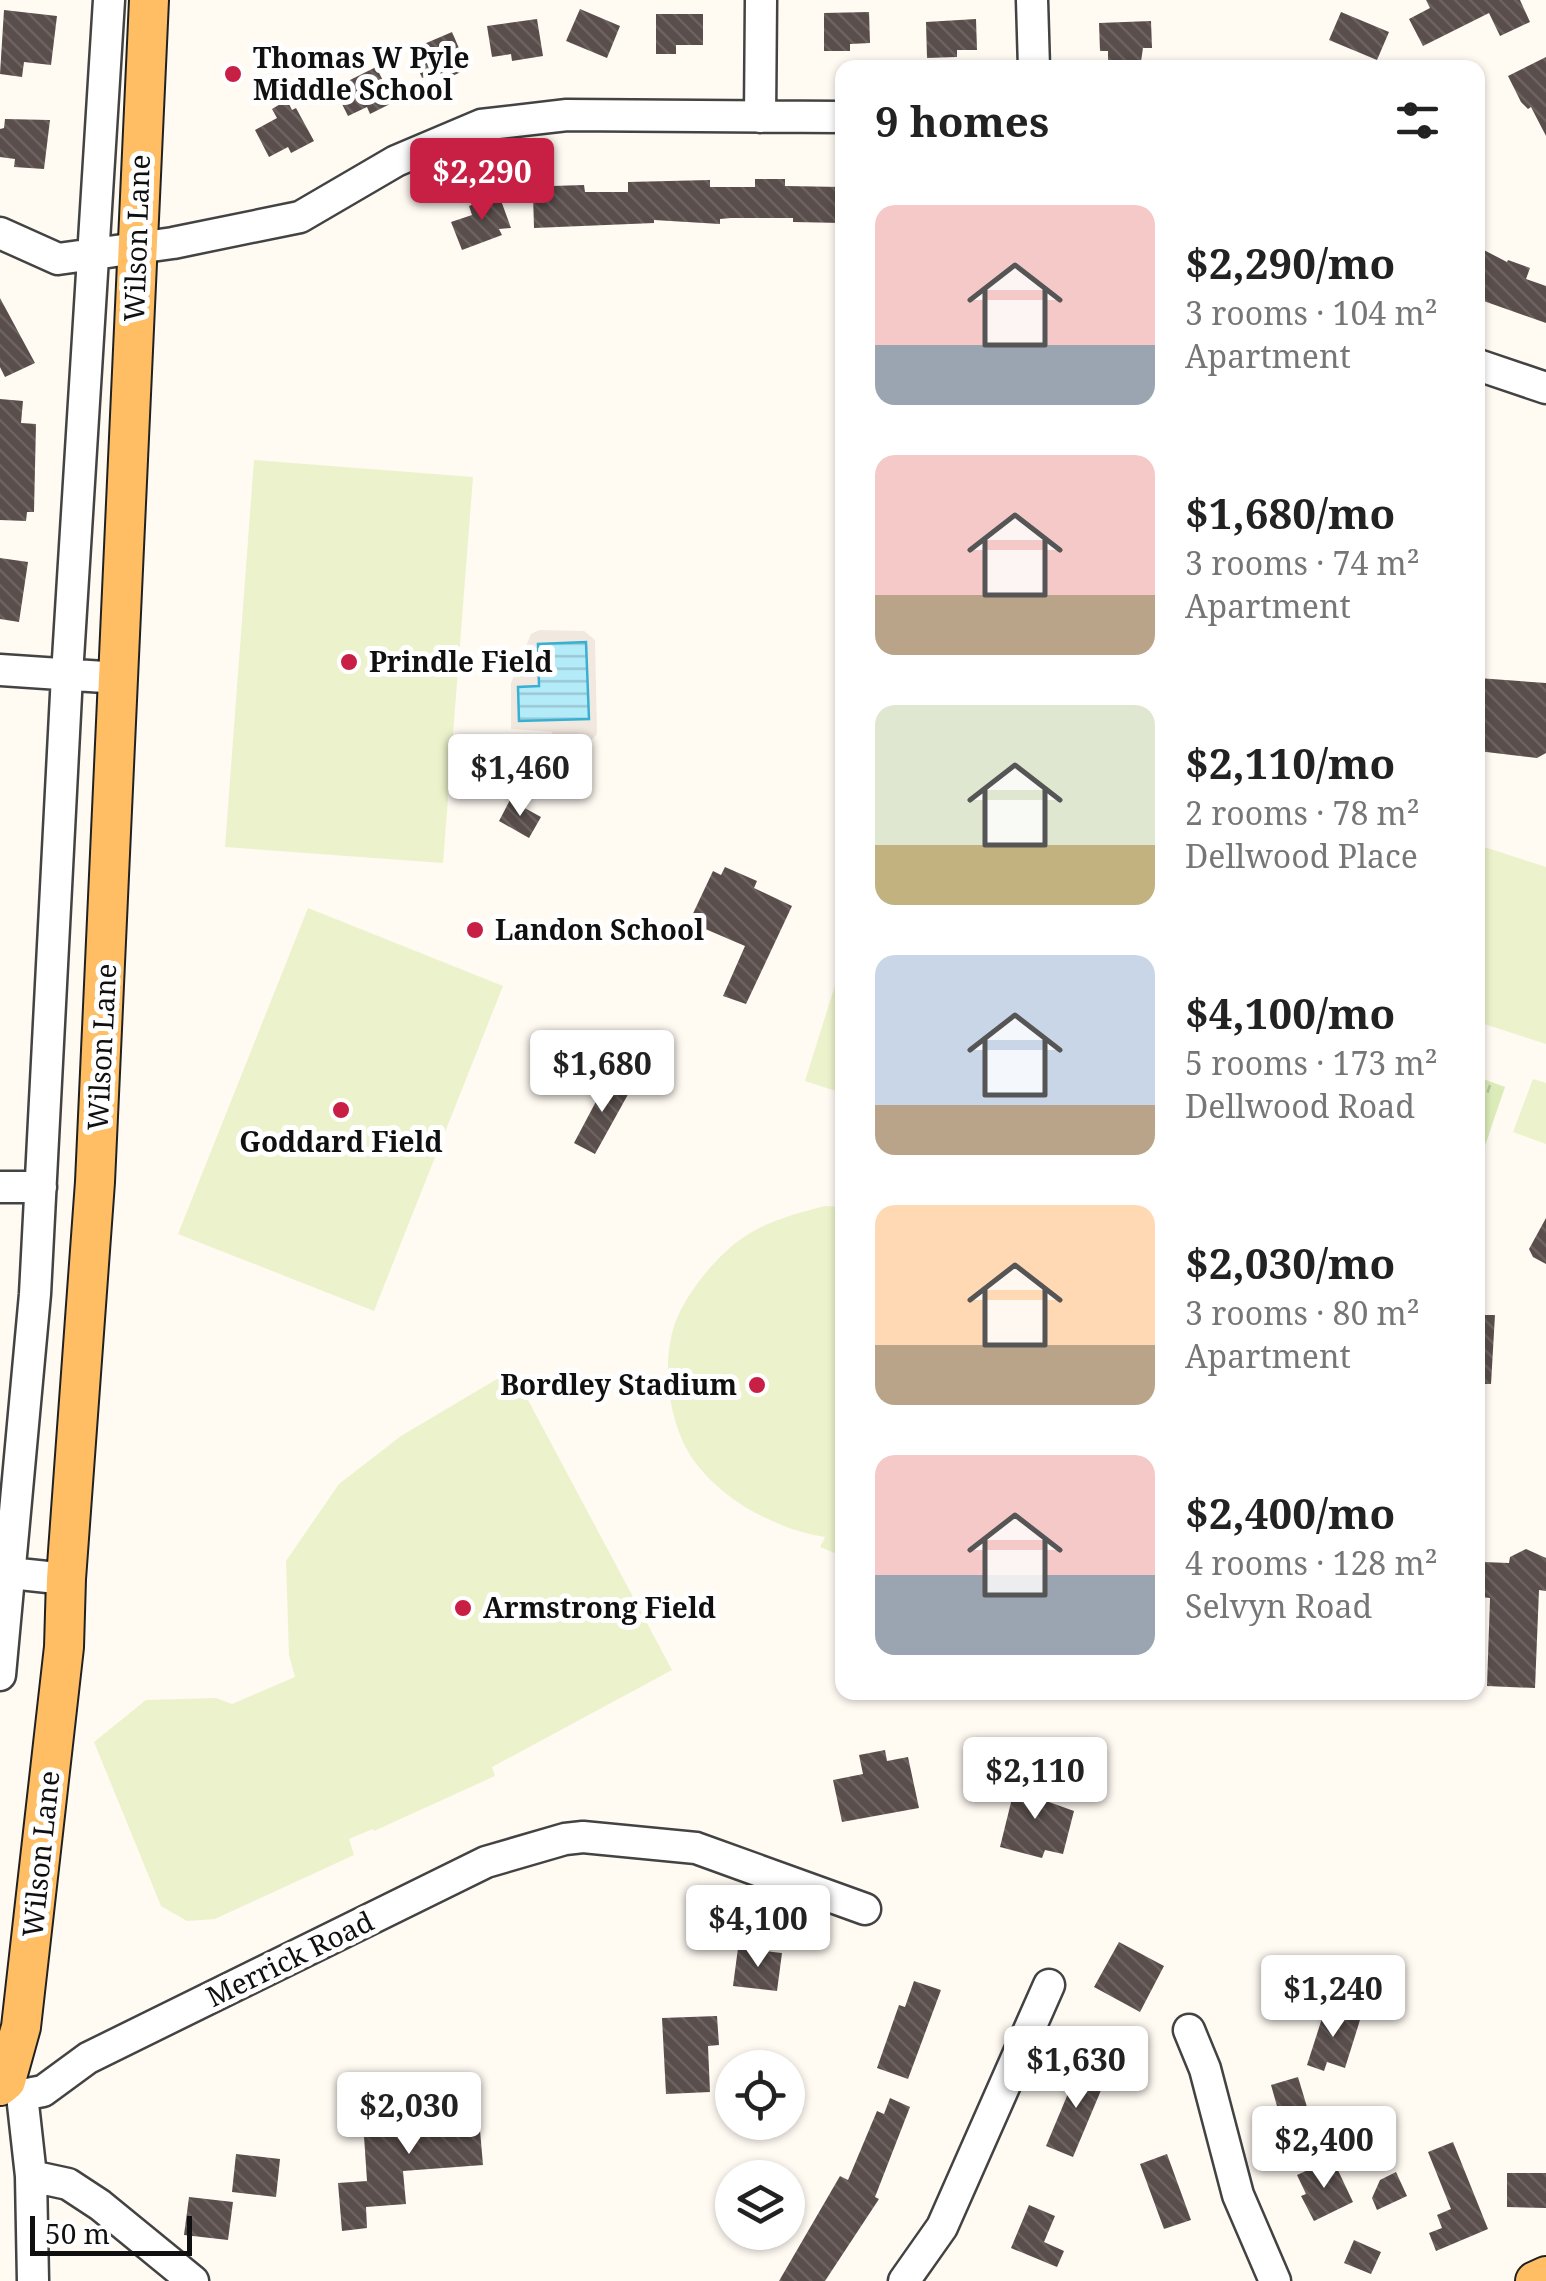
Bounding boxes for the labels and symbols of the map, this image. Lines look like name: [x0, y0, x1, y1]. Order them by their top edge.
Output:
place label: Thomas W Pyle Middle School: [253, 38, 469, 108]
marker: Thomas W Pyle Middle School: [222, 63, 244, 85]
pin: $2,290: [401, 138, 563, 223]
street label: Wilson Lane: [114, 154, 158, 322]
place label: Prindle Field: [369, 642, 553, 680]
marker: Prindle Field: [338, 651, 360, 673]
pin: $1,460: [439, 734, 601, 819]
place label: Landon School: [495, 910, 704, 948]
marker: Landon School: [464, 919, 486, 941]
street label: Wilson Lane: [78, 962, 124, 1131]
pin: $1,680: [521, 1030, 683, 1115]
marker: Goddard Field: [330, 1099, 352, 1121]
place label: Goddard Field: [239, 1122, 443, 1160]
place label: Bordley Stadium: [500, 1365, 737, 1403]
marker: Bordley Stadium: [746, 1374, 768, 1396]
place label: Armstrong Field: [483, 1588, 716, 1626]
marker: Armstrong Field: [452, 1597, 474, 1619]
pin: $2,110: [954, 1737, 1116, 1822]
street label: Wilson Lane: [12, 1769, 68, 1939]
pin: $4,100: [677, 1885, 839, 1970]
street label: Merrick Road: [200, 1901, 379, 2015]
pin: $1,240: [1252, 1955, 1414, 2040]
pin: $1,630: [995, 2026, 1157, 2111]
pin: $2,030: [328, 2072, 490, 2157]
pin: $2,400: [1243, 2106, 1405, 2191]
scale bar: [30, 2211, 192, 2256]

